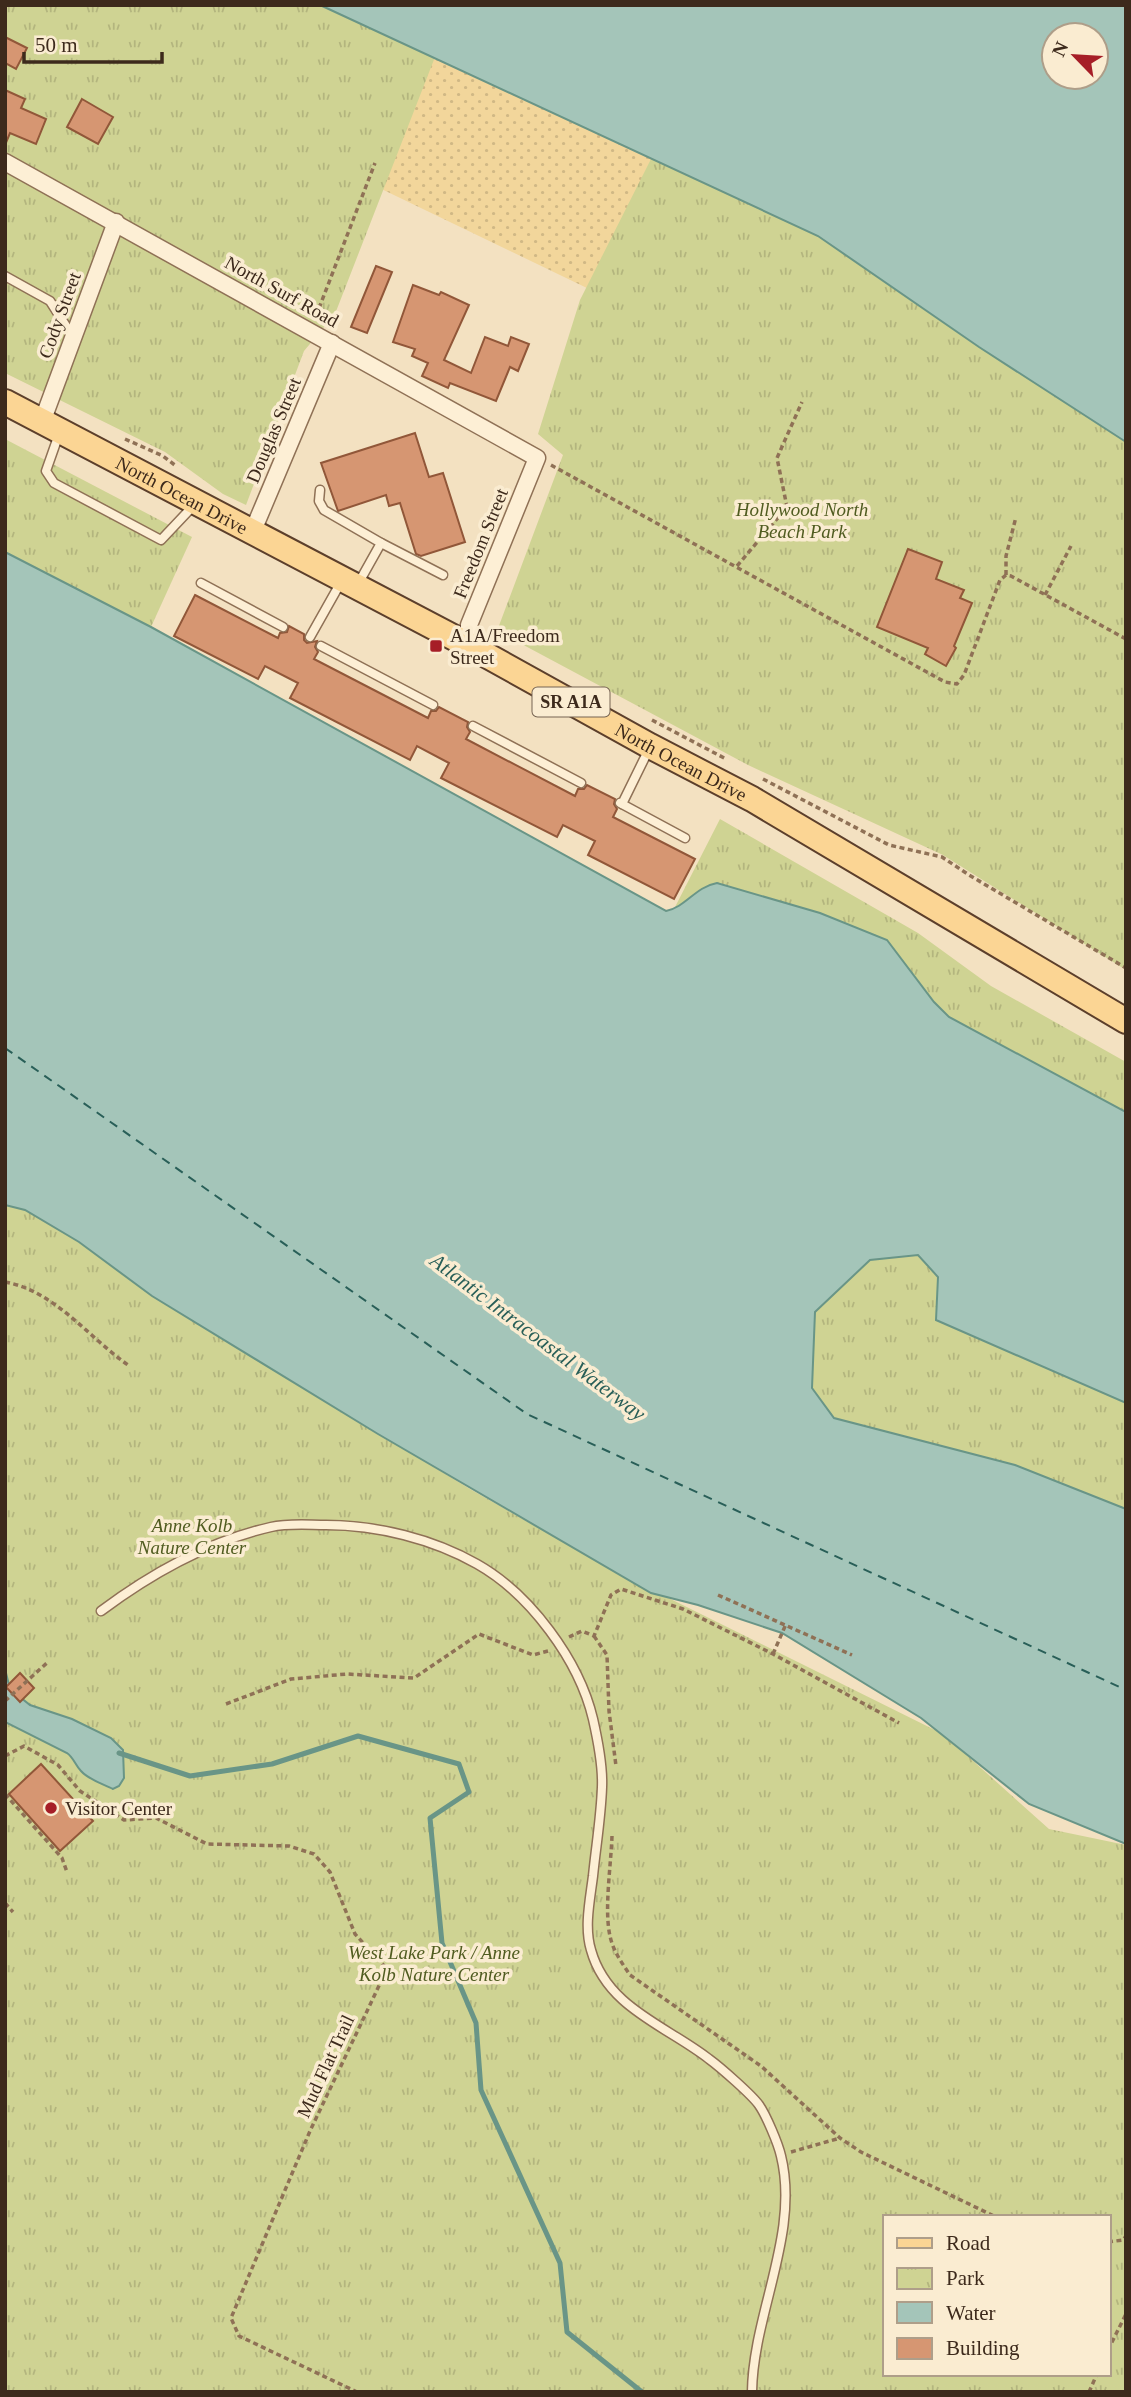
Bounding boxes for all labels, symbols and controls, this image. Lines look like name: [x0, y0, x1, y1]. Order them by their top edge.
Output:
scale bar: [24, 21, 163, 65]
north arrow: [1040, 21, 1110, 91]
text: 50 m: [35, 33, 78, 57]
text: N: [1048, 38, 1073, 60]
street label: North Surf Road: [221, 252, 343, 332]
street label: Cody Street: [34, 269, 85, 361]
street label: Douglas Street: [242, 374, 305, 486]
street label: North Ocean Drive: [112, 452, 251, 539]
street label: Freedom Street: [449, 485, 512, 601]
park label: Hollywood North Beach Park: [735, 499, 868, 542]
place label: A1A/Freedom Street: [450, 625, 560, 668]
marker: A1A/Freedom Street: [428, 638, 444, 654]
road number: SR A1A: [532, 688, 610, 716]
street label: North Ocean Drive: [612, 719, 750, 805]
water label: Atlantic Intracoastal Waterway: [424, 1247, 651, 1426]
park label: Anne Kolb Nature Center: [137, 1515, 247, 1558]
place label: Visitor Center: [65, 1798, 173, 1819]
marker: Visitor Center: [43, 1800, 59, 1816]
park label: West Lake Park / Anne Kolb Nature Center: [348, 1942, 520, 1985]
street label: Mud Flat Trail: [293, 2012, 358, 2121]
legend: [883, 2215, 1110, 2376]
text: Road: [946, 2231, 991, 2255]
text: Park: [946, 2266, 985, 2290]
text: Water: [946, 2301, 996, 2325]
text: Building: [946, 2336, 1020, 2360]

